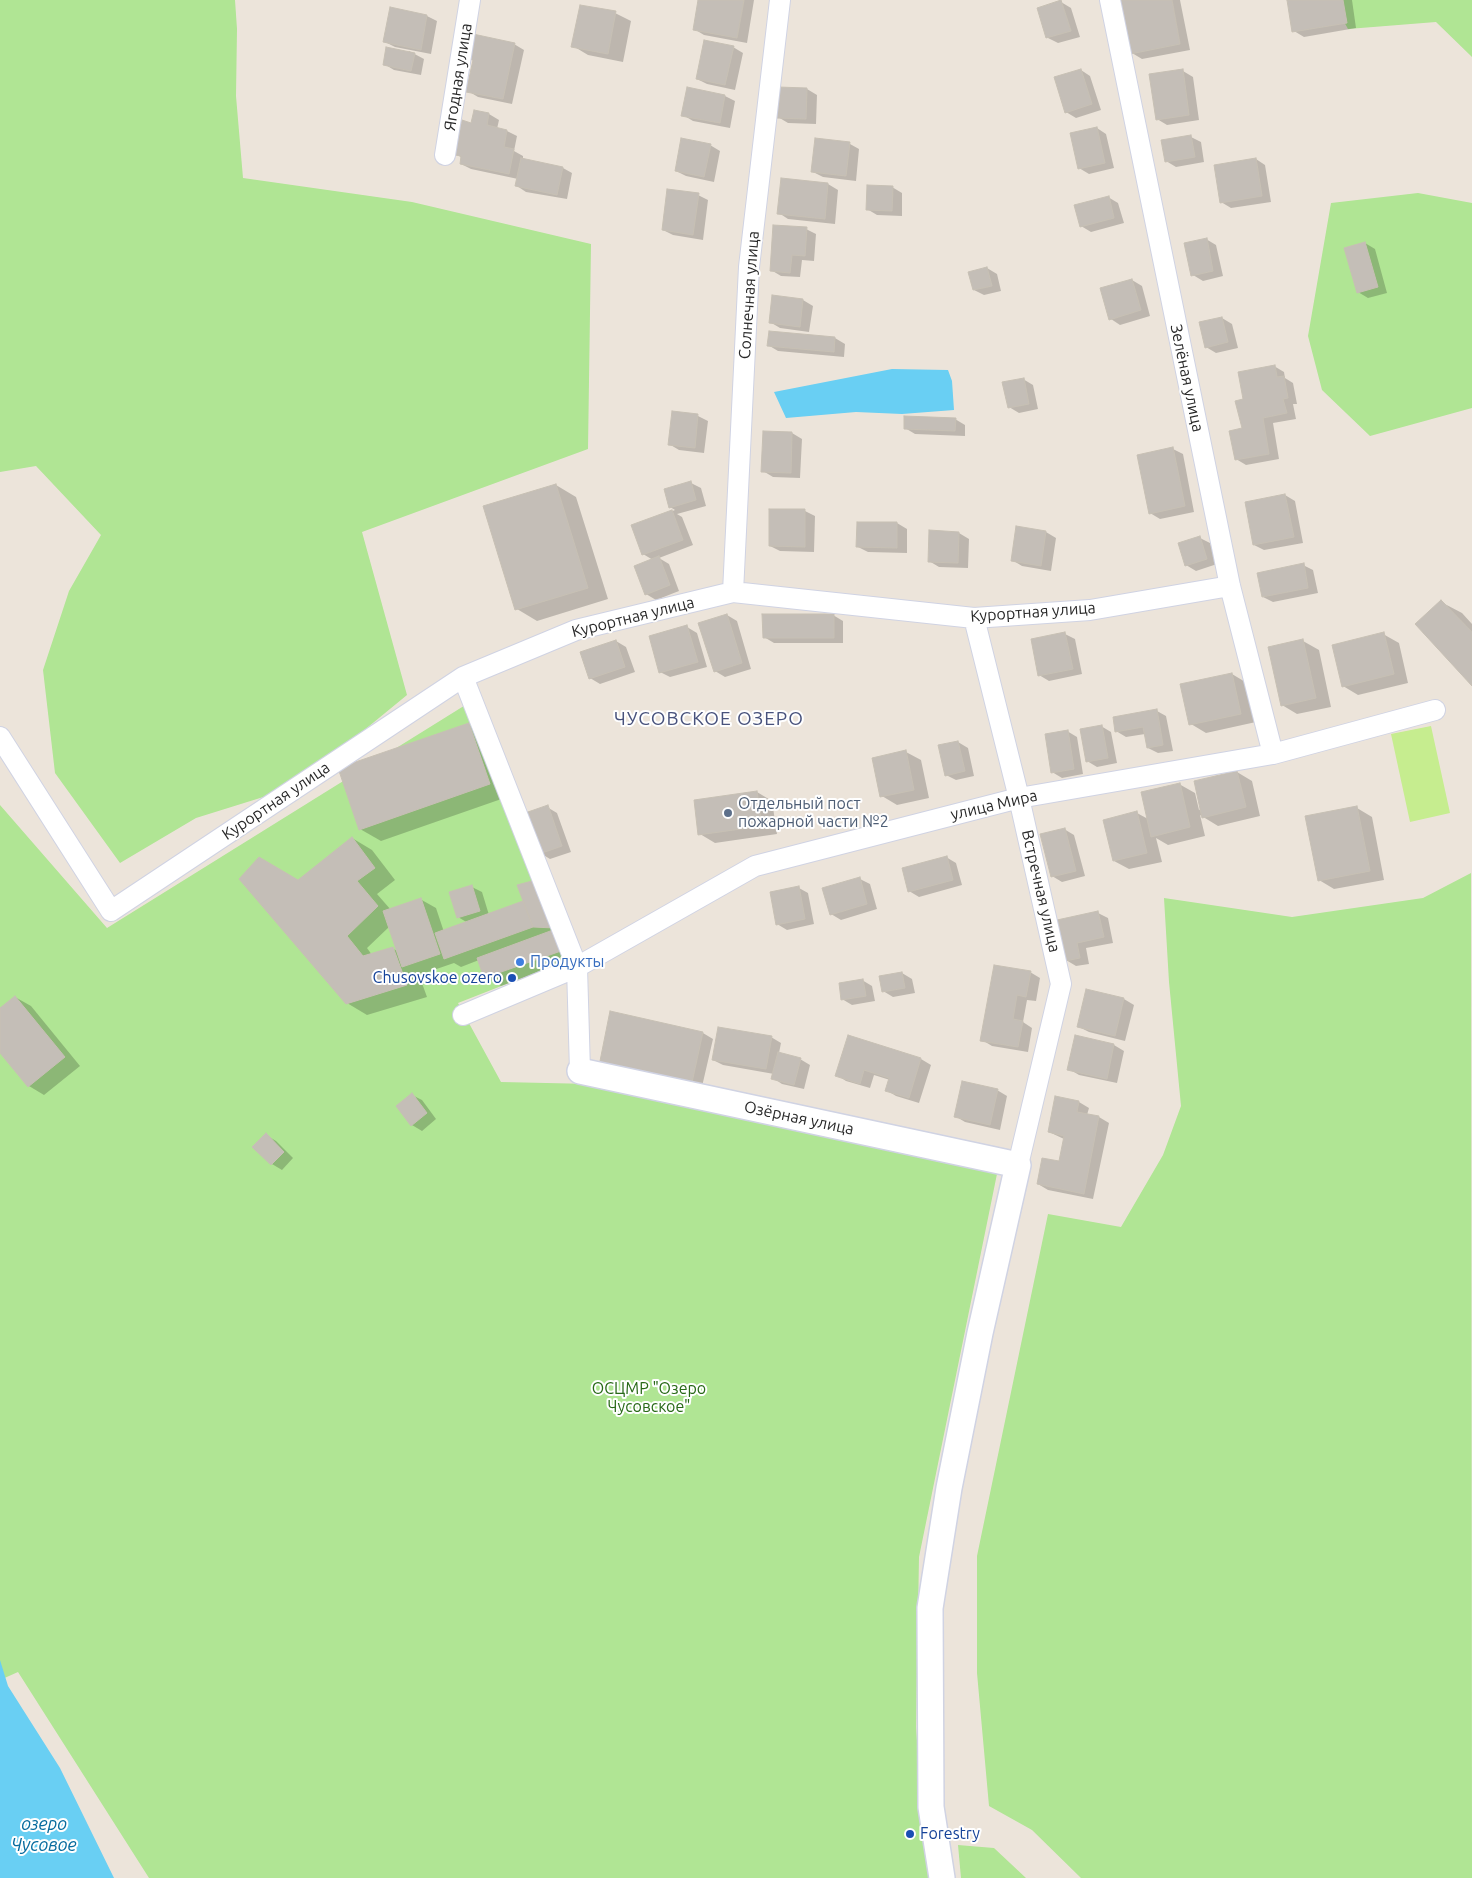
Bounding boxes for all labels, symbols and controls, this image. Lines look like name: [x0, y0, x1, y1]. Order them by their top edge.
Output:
street label: Ягодная улица: [440, 22, 476, 132]
street label: Солнечная улица: [735, 230, 763, 360]
street label: Зелёная улица: [1166, 322, 1208, 434]
street label: Курортная улица: [570, 592, 696, 642]
street label: Курортная улица: [970, 598, 1096, 626]
district label: ЧУСОВСКОЕ ОЗЕРО: [612, 708, 806, 730]
street label: Курортная улица: [219, 758, 333, 844]
street label: улица Мира: [949, 786, 1039, 824]
place label: Отдельный пост пожарной части №2: [738, 794, 889, 832]
marker: Отдельный пост пожарной части №2: [722, 807, 734, 819]
street label: Встречная улица: [1018, 828, 1064, 954]
place label: Продукты: [530, 952, 605, 972]
marker: Продукты: [514, 956, 526, 968]
place label: Chusovskoe ozero: [373, 968, 502, 988]
marker: Chusovskoe ozero: [506, 972, 518, 984]
street label: Озёрная улица: [742, 1097, 856, 1139]
park label: ОСЦМР "Озеро Чусовское": [592, 1379, 706, 1417]
water label: озеро Чусовое: [11, 1813, 77, 1856]
place label: Forestry: [920, 1824, 980, 1844]
marker: Forestry: [904, 1828, 916, 1840]

